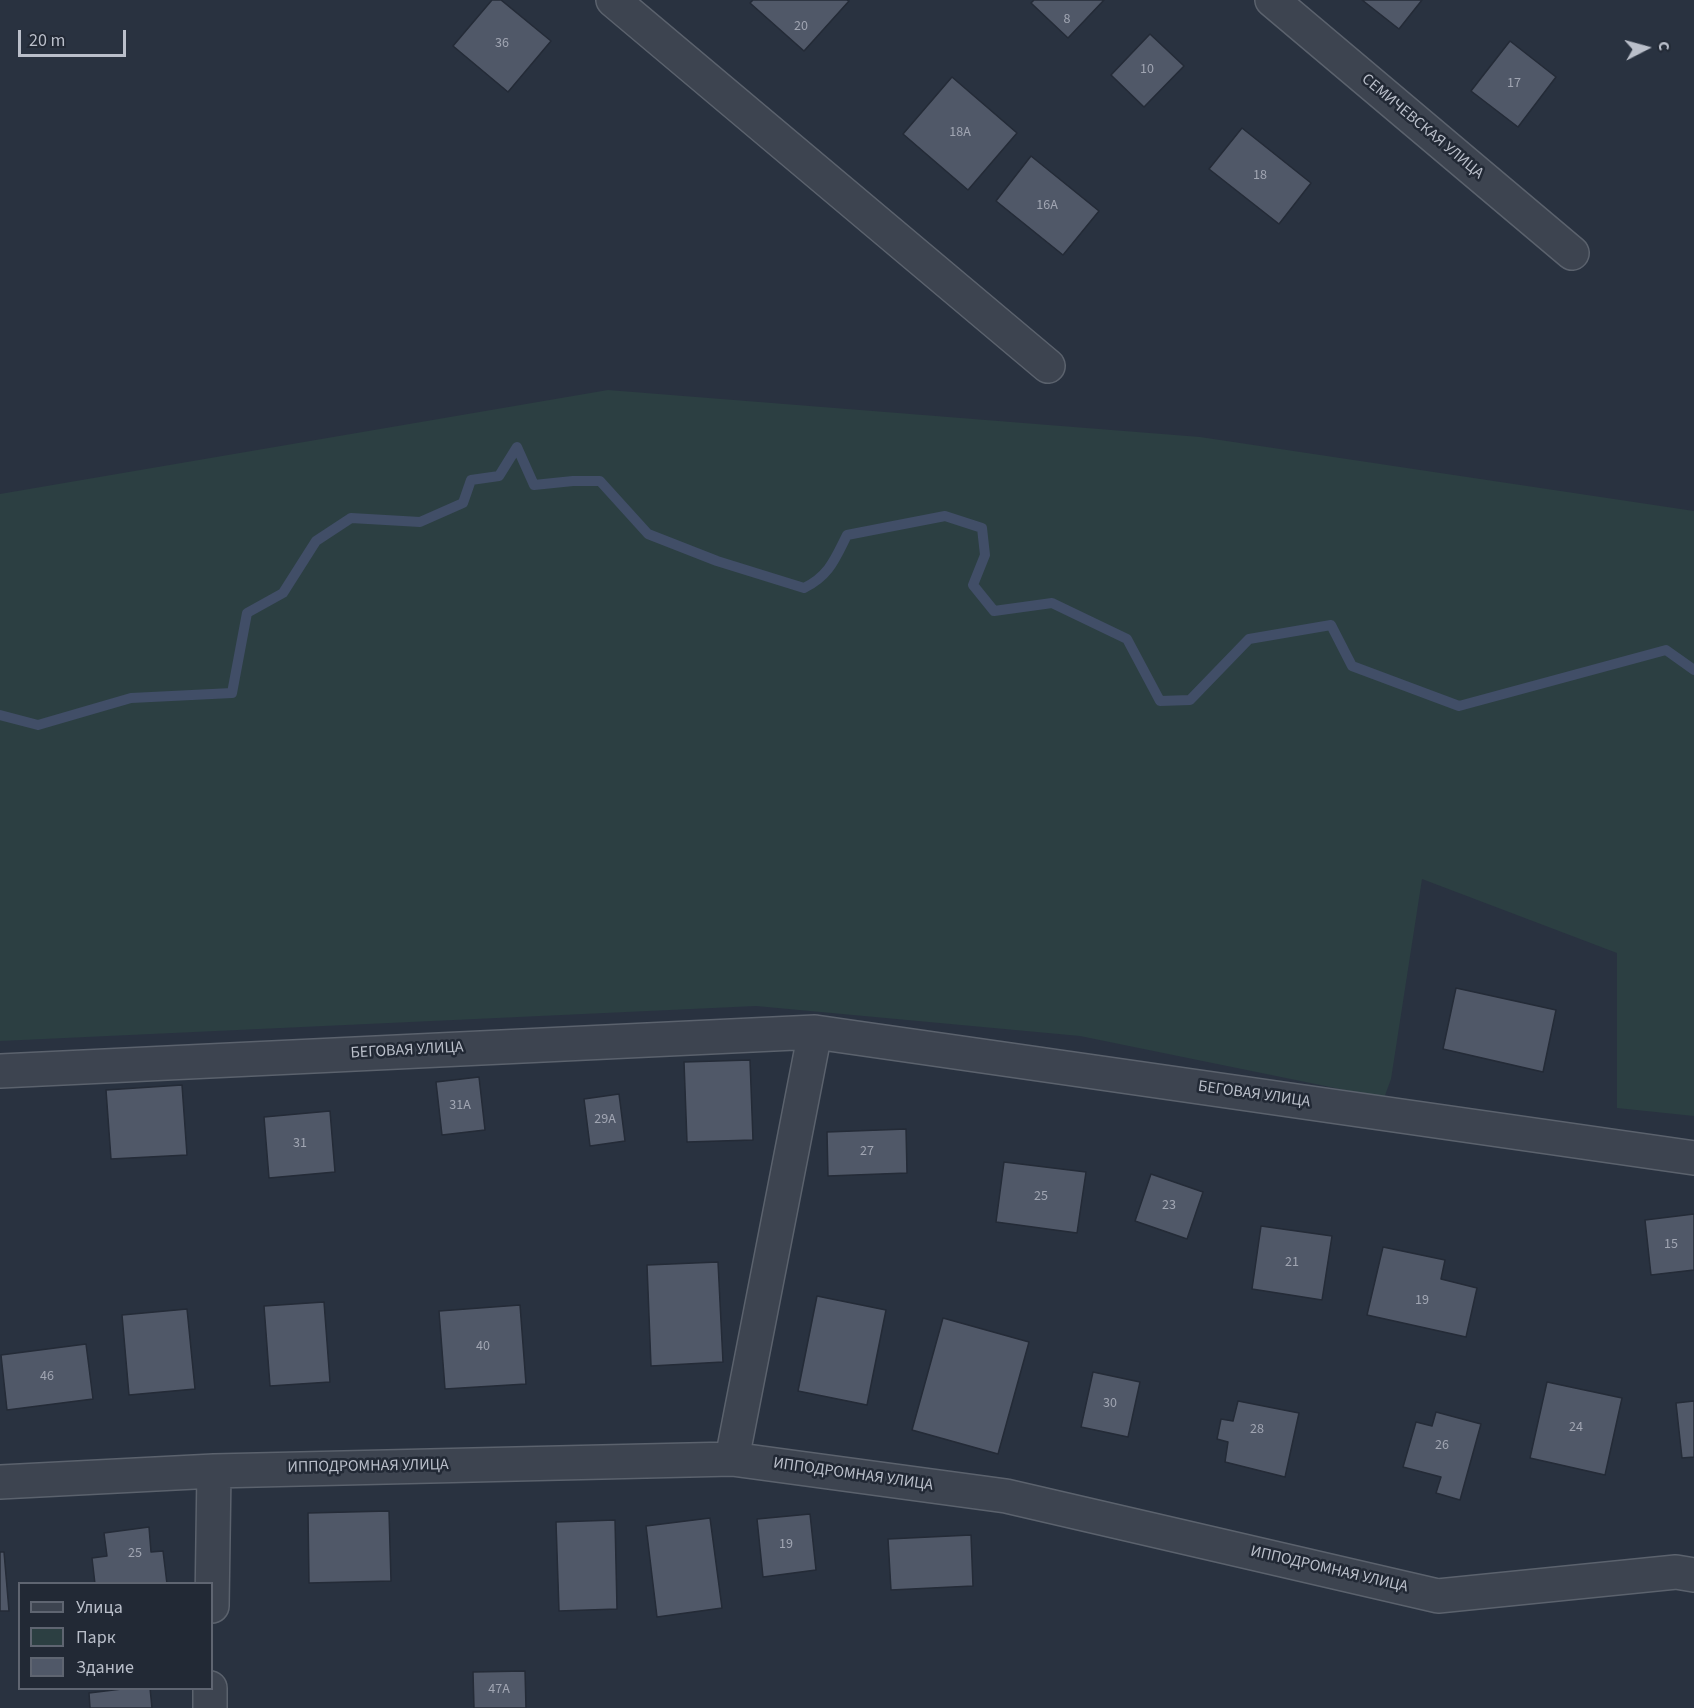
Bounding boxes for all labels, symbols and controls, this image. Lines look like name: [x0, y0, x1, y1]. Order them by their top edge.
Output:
house number: 8: [1064, 12, 1070, 28]
scale bar: [21, 18, 129, 56]
north arrow: [1616, 18, 1676, 78]
house number: 20: [794, 19, 808, 35]
text: 20 m: [29, 28, 65, 53]
house number: 36: [495, 36, 509, 52]
text: С: [1652, 40, 1675, 52]
house number: 10: [1140, 62, 1154, 78]
street label: СЕМИЧЕВСКАЯ УЛИЦА: [1357, 70, 1487, 184]
house number: 17: [1507, 76, 1521, 92]
house number: 18А: [949, 125, 971, 141]
house number: 18: [1253, 168, 1267, 184]
house number: 16А: [1036, 198, 1058, 214]
street label: БЕГОВАЯ УЛИЦА: [350, 1038, 464, 1064]
street label: БЕГОВАЯ УЛИЦА: [1197, 1078, 1311, 1112]
house number: 31А: [449, 1098, 471, 1114]
house number: 29А: [594, 1112, 616, 1128]
house number: 31: [293, 1136, 307, 1152]
house number: 27: [860, 1144, 874, 1160]
house number: 25: [1034, 1189, 1048, 1205]
house number: 23: [1162, 1198, 1176, 1214]
house number: 15: [1664, 1237, 1678, 1253]
house number: 21: [1285, 1255, 1299, 1271]
house number: 19: [1415, 1293, 1429, 1309]
house number: 40: [476, 1339, 490, 1355]
house number: 46: [40, 1369, 54, 1385]
house number: 30: [1103, 1396, 1117, 1412]
house number: 24: [1569, 1420, 1583, 1436]
house number: 28: [1250, 1422, 1264, 1438]
house number: 26: [1435, 1438, 1449, 1454]
street label: ИППОДРОМНАЯ УЛИЦА: [772, 1454, 934, 1496]
street label: ИППОДРОМНАЯ УЛИЦА: [287, 1456, 449, 1478]
house number: 19: [779, 1537, 793, 1553]
street label: ИППОДРОМНАЯ УЛИЦА: [1248, 1543, 1410, 1597]
house number: 25: [128, 1546, 142, 1562]
legend: [18, 1582, 213, 1690]
text: Улица: [76, 1595, 123, 1620]
text: Парк: [76, 1625, 116, 1650]
text: Здание: [76, 1655, 134, 1680]
house number: 47А: [488, 1682, 510, 1698]

